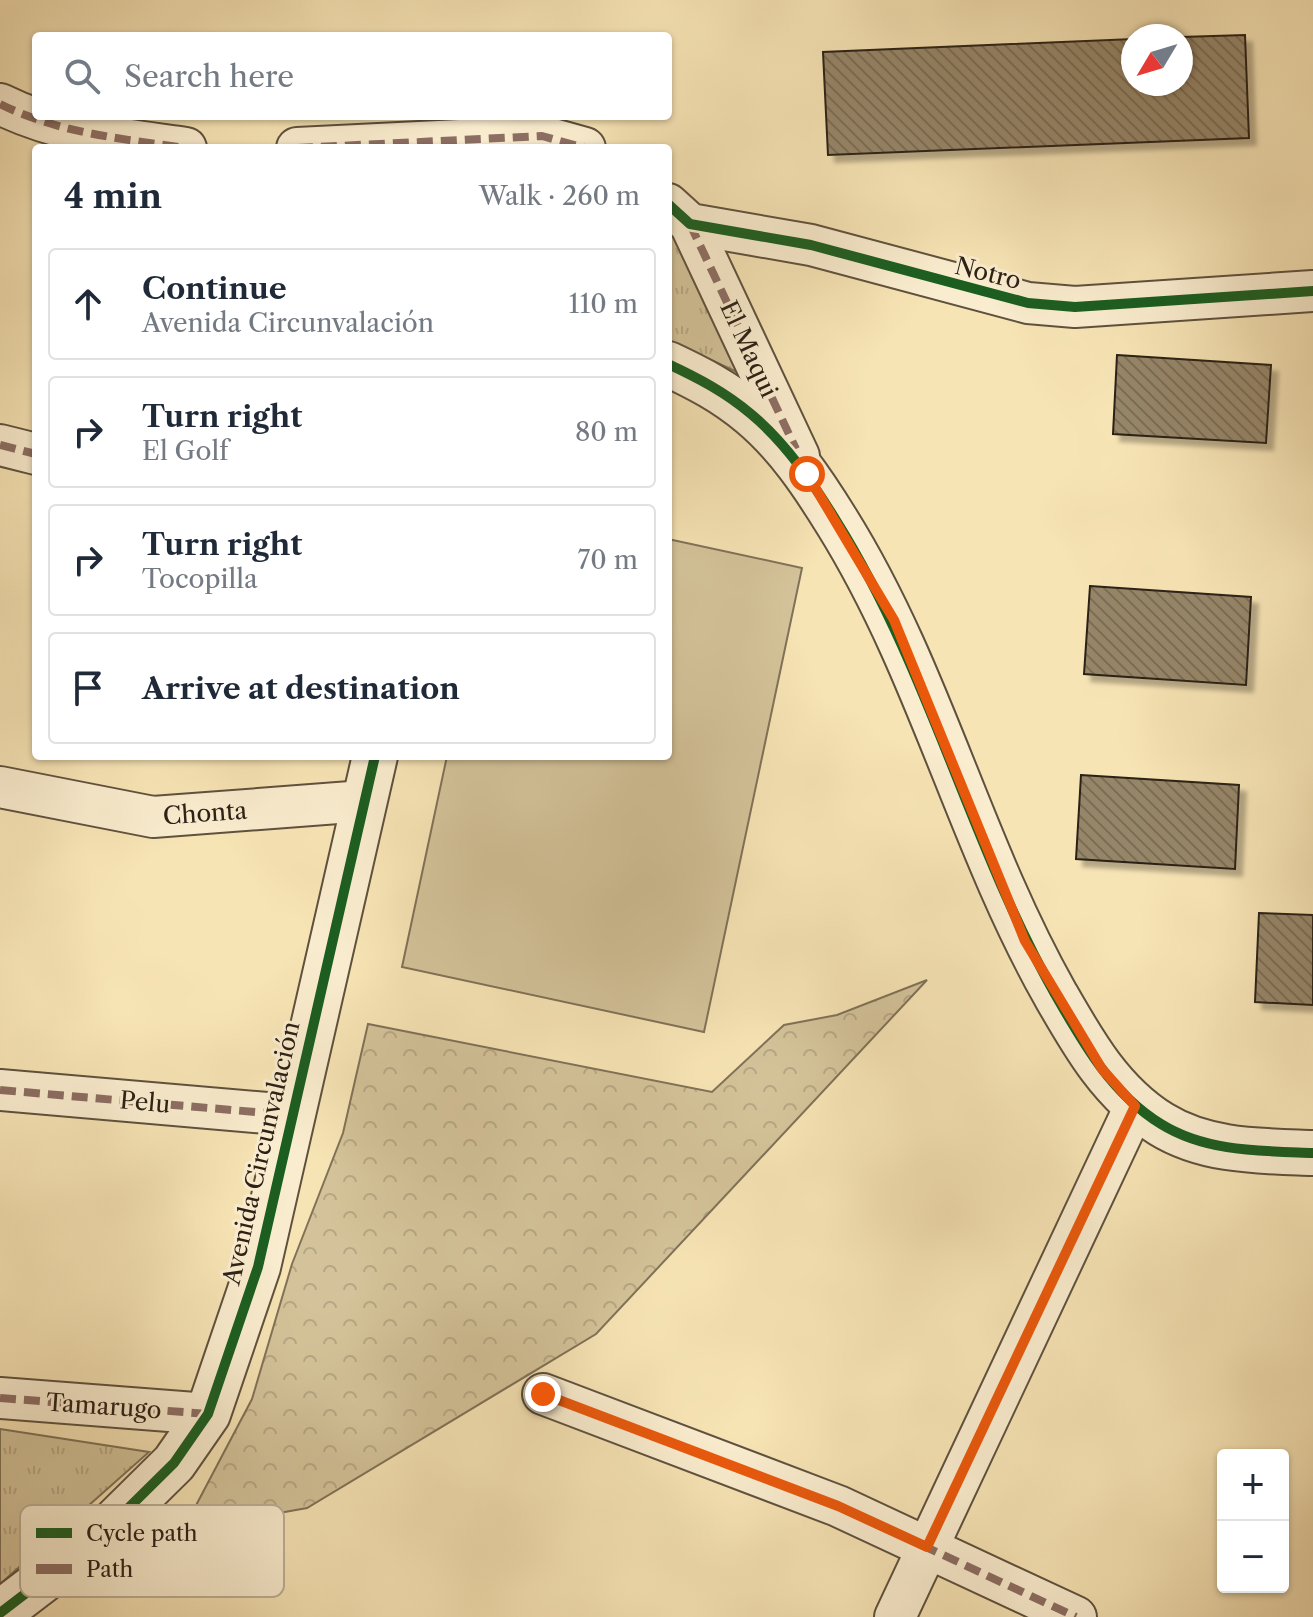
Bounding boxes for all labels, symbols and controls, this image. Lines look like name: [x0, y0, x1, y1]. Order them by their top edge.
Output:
north arrow: [1121, 24, 1193, 96]
search box: [32, 32, 672, 120]
icon: search: [60, 54, 104, 98]
text: Search here: [124, 58, 294, 95]
text: 4 min: [64, 175, 162, 217]
text: Walk · 260 m: [479, 180, 640, 212]
street label: Notro: [952, 251, 1024, 295]
text: Continue: [142, 270, 287, 307]
icon: ahead: [66, 282, 110, 326]
text: 110 m: [569, 288, 638, 320]
street label: El Maqui: [714, 296, 784, 402]
text: Avenida Circunvalación: [142, 307, 434, 339]
text: Turn right: [142, 398, 302, 435]
icon: right: [66, 410, 110, 454]
text: 80 m: [575, 416, 638, 448]
text: El Golf: [142, 435, 228, 467]
route start: [789, 456, 825, 492]
text: Turn right: [142, 526, 302, 563]
icon: right: [66, 538, 110, 582]
text: 70 m: [578, 544, 638, 576]
text: Tocopilla: [142, 563, 258, 595]
icon: arrive: [66, 666, 110, 710]
text: Arrive at destination: [142, 670, 460, 707]
street label: Chonta: [162, 796, 248, 830]
street label: Avenida Circunvalación: [216, 1018, 305, 1289]
street label: Pelu: [119, 1085, 172, 1119]
route end: [525, 1376, 561, 1412]
street label: Tamarugo: [45, 1388, 163, 1424]
map controls: [1217, 1449, 1289, 1593]
button: +: [1217, 1449, 1289, 1521]
legend: [20, 1505, 284, 1597]
text: Cycle path: [86, 1520, 198, 1547]
button: −: [1217, 1521, 1289, 1593]
text: Path: [86, 1556, 134, 1583]

